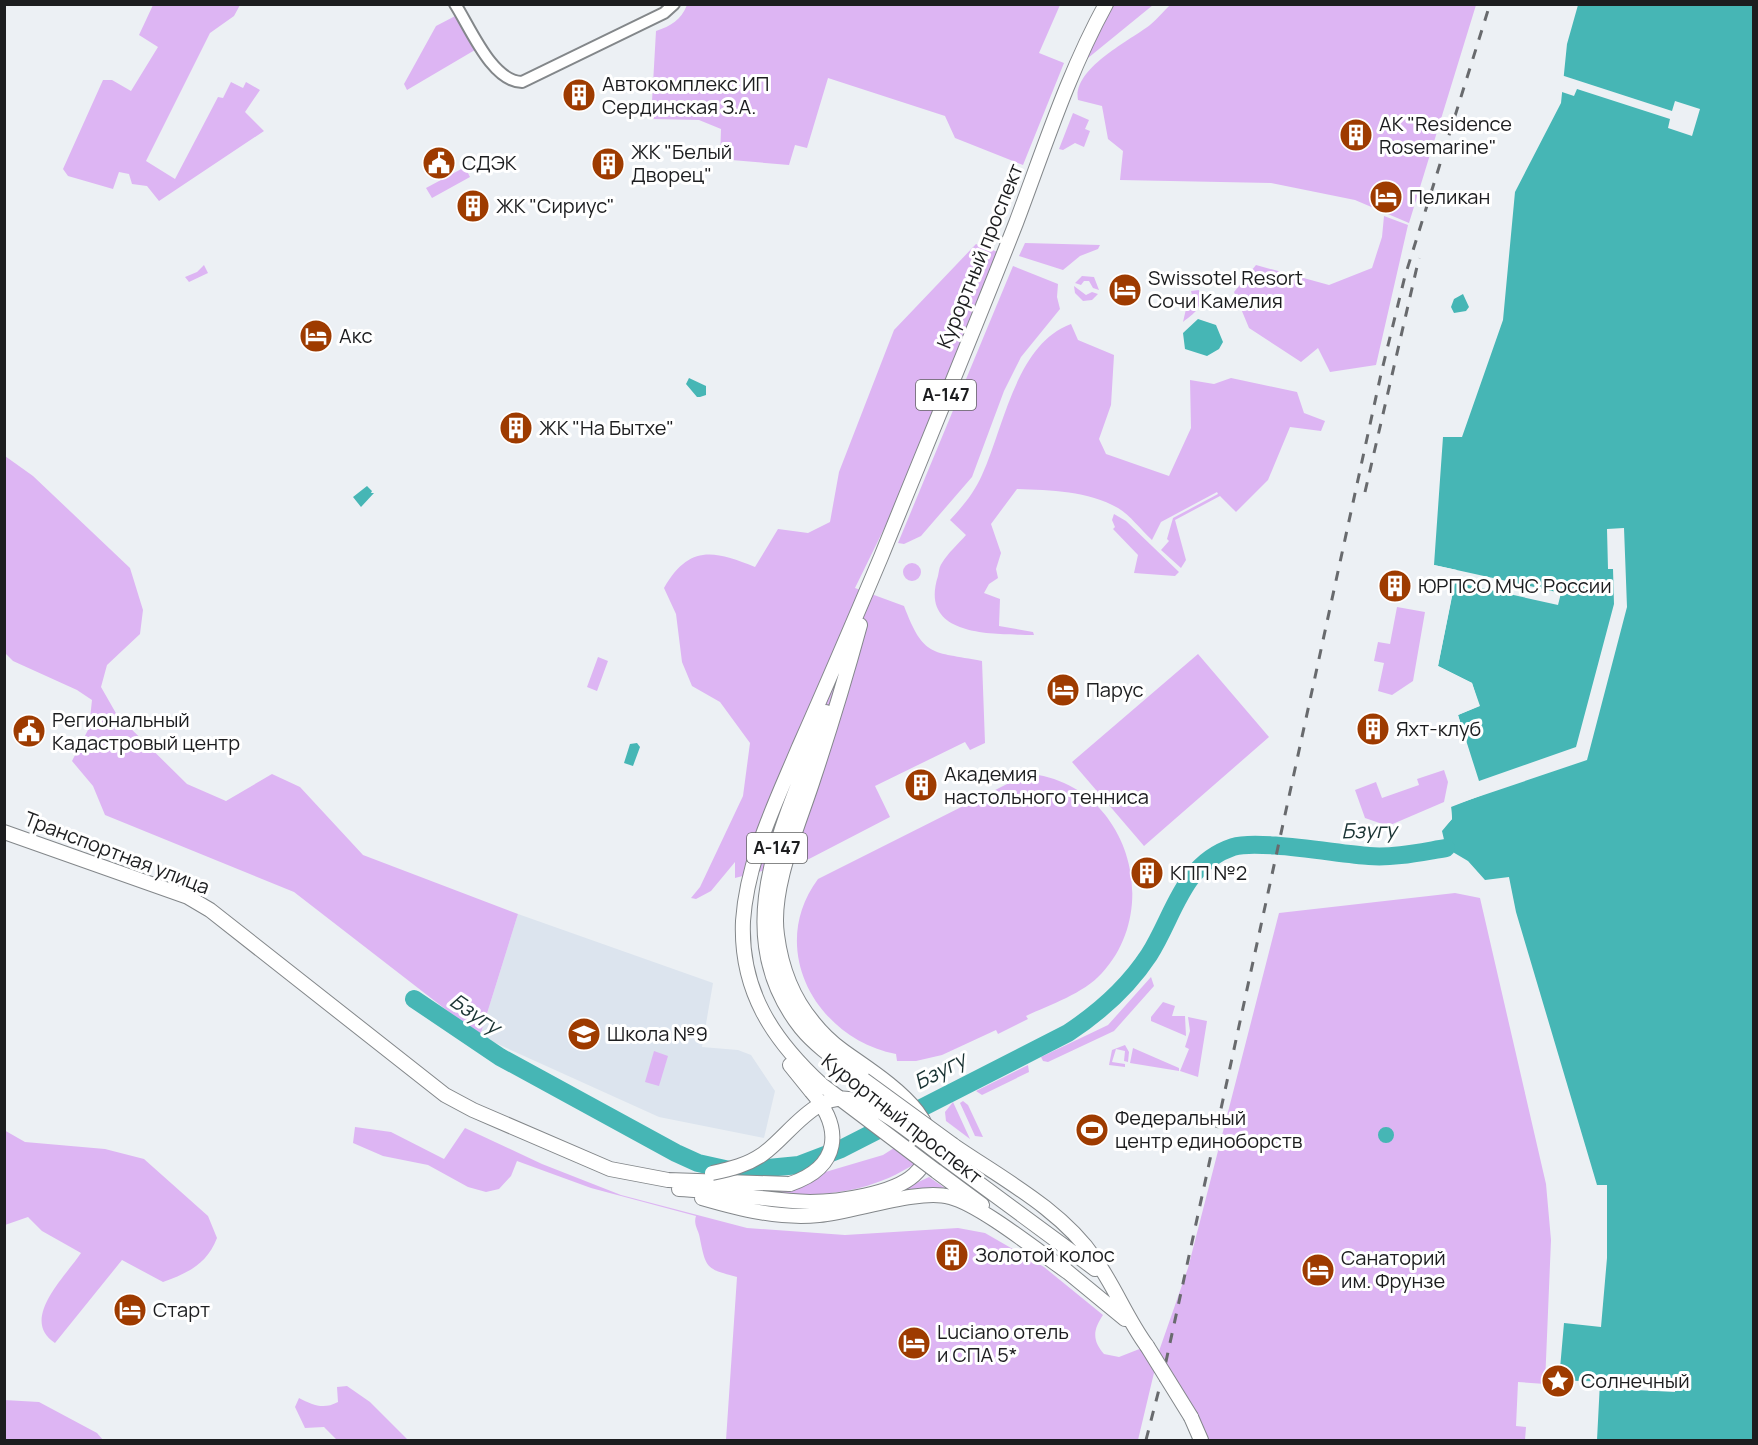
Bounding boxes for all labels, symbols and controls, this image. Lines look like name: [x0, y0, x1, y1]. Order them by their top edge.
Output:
place label: Автокомплекс ИП Сердинская З.А.: [602, 70, 769, 120]
building icon: Автокомплекс ИП Сердинская З.А.: [561, 77, 597, 113]
place label: АК "Residence Rosemarine": [1379, 110, 1512, 160]
building icon: АК "Residence Rosemarine": [1338, 117, 1374, 153]
place label: ЖК "Белый Дворец": [631, 138, 732, 188]
public building icon: СДЭК: [421, 145, 457, 181]
building icon: ЖК "Белый Дворец": [590, 146, 626, 182]
place label: СДЭК: [462, 149, 517, 176]
street label: Курортный проспект: [930, 159, 1029, 352]
hotel icon: Пеликан: [1368, 179, 1404, 215]
place label: Пеликан: [1409, 183, 1490, 210]
building icon: ЖК "Сириус": [455, 188, 491, 224]
place label: ЖК "Сириус": [496, 192, 615, 219]
place label: Swissotel Resort Сочи Камелия: [1148, 264, 1303, 314]
hotel icon: Swissotel Resort Сочи Камелия: [1107, 272, 1143, 308]
hotel icon: Акс: [298, 318, 334, 354]
place label: Акс: [339, 322, 372, 349]
road number: А-147: [916, 380, 976, 410]
building icon: ЖК "На Бытхе": [498, 410, 534, 446]
place label: ЖК "На Бытхе": [539, 414, 674, 441]
building icon: ЮРПСО МЧС России: [1377, 568, 1413, 604]
place label: ЮРПСО МЧС России: [1418, 572, 1612, 599]
hotel icon: Парус: [1045, 672, 1081, 708]
place label: Парус: [1086, 676, 1144, 703]
place label: Региональный Кадастровый центр: [52, 706, 240, 756]
building icon: Яхт-клуб: [1355, 711, 1391, 747]
public building icon: Региональный Кадастровый центр: [11, 713, 47, 749]
place label: Яхт-клуб: [1396, 715, 1481, 742]
place label: Академия настольного тенниса: [944, 760, 1149, 810]
building icon: Академия настольного тенниса: [903, 767, 939, 803]
street label: Транспортная улица: [21, 805, 214, 900]
water label: Бзугу: [1341, 815, 1400, 844]
road number: А-147: [747, 833, 807, 863]
building icon: КПП №2: [1129, 855, 1165, 891]
place label: КПП №2: [1170, 859, 1247, 886]
water label: Бзугу: [445, 986, 509, 1042]
school or university icon: Школа №9: [566, 1016, 602, 1052]
place label: Школа №9: [607, 1020, 708, 1047]
water label: Бзугу: [909, 1043, 973, 1095]
street label: Курортный проспект: [816, 1047, 988, 1190]
place label: Федеральный центр единоборств: [1115, 1104, 1303, 1154]
sports icon: Федеральный центр единоборств: [1074, 1112, 1110, 1148]
building icon: Золотой колос: [934, 1237, 970, 1273]
place label: Золотой колос: [975, 1241, 1115, 1268]
place label: Санаторий им. Фрунзе: [1341, 1244, 1446, 1294]
hotel icon: Санаторий им. Фрунзе: [1300, 1252, 1336, 1288]
hotel icon: Старт: [112, 1292, 148, 1328]
place label: Старт: [153, 1296, 210, 1323]
place label: Luciano отель и СПА 5*: [937, 1318, 1069, 1368]
hotel icon: Luciano отель и СПА 5*: [896, 1325, 932, 1361]
place icon: Солнечный: [1540, 1363, 1576, 1399]
place label: Солнечный: [1581, 1367, 1690, 1394]

